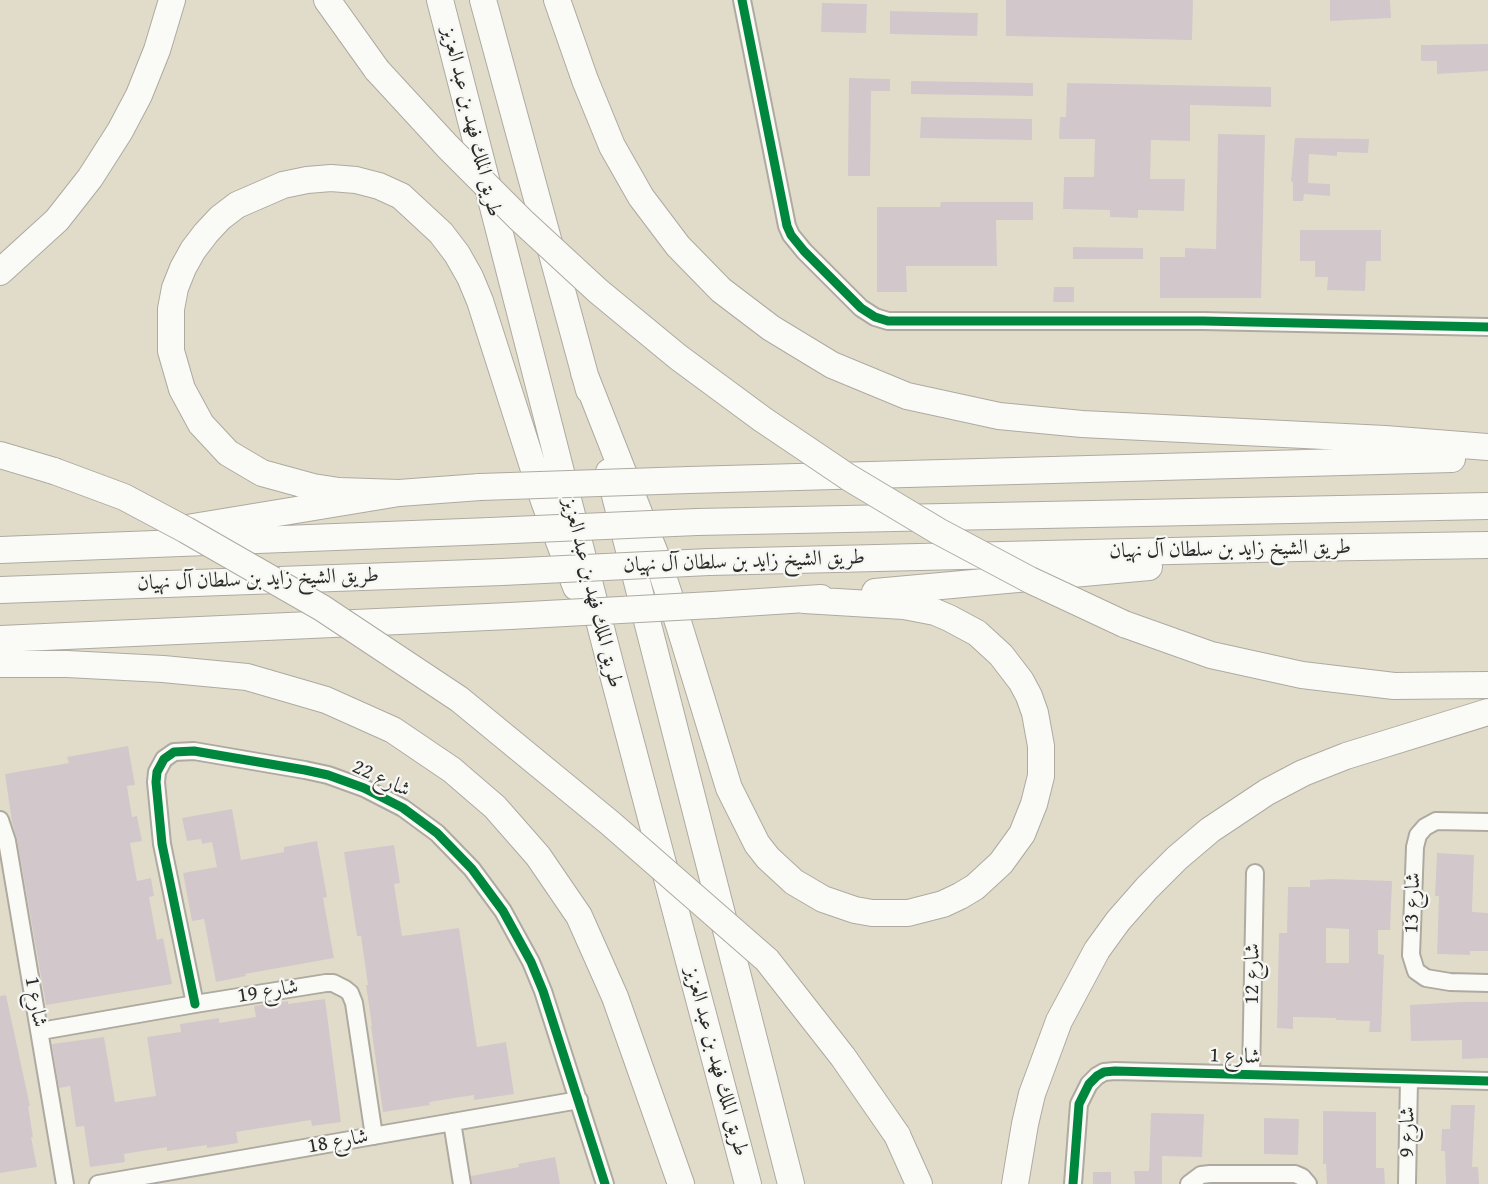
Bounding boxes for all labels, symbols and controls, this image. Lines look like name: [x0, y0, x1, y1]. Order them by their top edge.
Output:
street label: طريق الملك فهد بن عبد العزيز: [435, 25, 507, 219]
street label: طريق الملك فهد بن عبد العزيز: [556, 496, 628, 690]
street label: طريق الشيخ زايد بن سلطان آل نهيان: [1109, 535, 1351, 565]
street label: طريق الشيخ زايد بن سلطان آل نهيان: [623, 545, 865, 579]
street label: طريق الشيخ زايد بن سلطان آل نهيان: [137, 563, 379, 597]
street label: شارع 22: [348, 755, 414, 803]
street label: شارع 13: [1399, 872, 1427, 934]
street label: شارع 12: [1240, 943, 1266, 1005]
street label: طريق الملك فهد بن عبد العزيز: [679, 965, 753, 1159]
street label: شارع 1: [18, 975, 52, 1029]
street label: شارع 19: [236, 975, 300, 1009]
street label: شارع 1: [1209, 1044, 1261, 1070]
street label: شارع 9: [1395, 1106, 1421, 1158]
street label: شارع 18: [306, 1124, 370, 1160]

